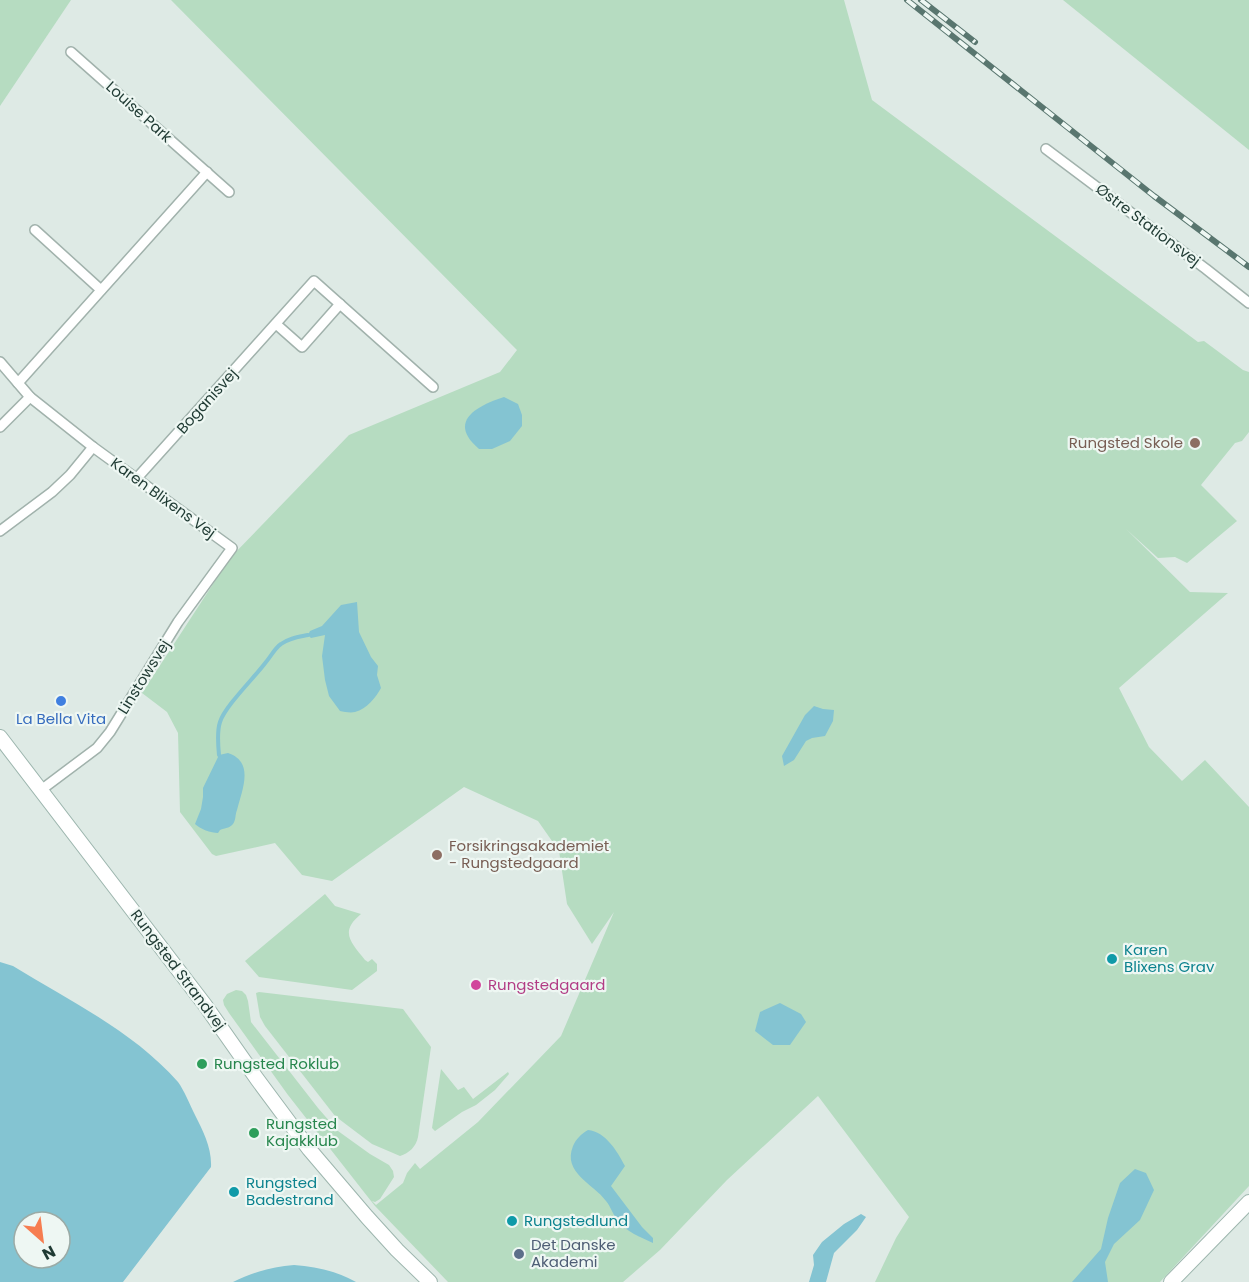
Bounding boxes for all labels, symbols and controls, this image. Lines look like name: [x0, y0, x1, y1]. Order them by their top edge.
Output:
street label: Louise Park: [102, 76, 177, 147]
street label: Østre Stationsvej: [1092, 178, 1205, 271]
street label: Boganisvej: [172, 363, 242, 438]
place label: Rungsted Skole: [1069, 432, 1183, 453]
marker: Rungsted Skole: [1188, 436, 1202, 450]
street label: Karen Blixens Vej: [106, 452, 220, 543]
street label: Linstowsvej: [112, 635, 175, 718]
marker: La Bella Vita: [54, 694, 68, 708]
place label: La Bella Vita: [16, 708, 106, 729]
place label: Forsikringsakademiet - Rungstedgaard: [449, 835, 609, 873]
marker: Forsikringsakademiet - Rungstedgaard: [430, 848, 444, 862]
street label: Rungsted Strandvej: [126, 905, 231, 1034]
place label: Karen Blixens Grav: [1124, 939, 1215, 977]
marker: Karen Blixens Grav: [1105, 952, 1119, 966]
place label: Rungstedgaard: [488, 974, 605, 995]
marker: Rungstedgaard: [469, 978, 483, 992]
place label: Rungsted Roklub: [214, 1053, 339, 1074]
marker: Rungsted Roklub: [195, 1057, 209, 1071]
place label: Rungsted Kajakklub: [266, 1113, 338, 1151]
marker: Rungsted Kajakklub: [247, 1126, 261, 1140]
place label: Rungsted Badestrand: [246, 1172, 334, 1210]
marker: Rungsted Badestrand: [227, 1185, 241, 1199]
north arrow: [12, 1210, 72, 1270]
place label: Rungstedlund: [524, 1210, 628, 1231]
marker: Rungstedlund: [505, 1214, 519, 1228]
place label: Det Danske Akademi: [531, 1234, 616, 1272]
text: N: [38, 1240, 60, 1266]
marker: Det Danske Akademi: [512, 1247, 526, 1261]

